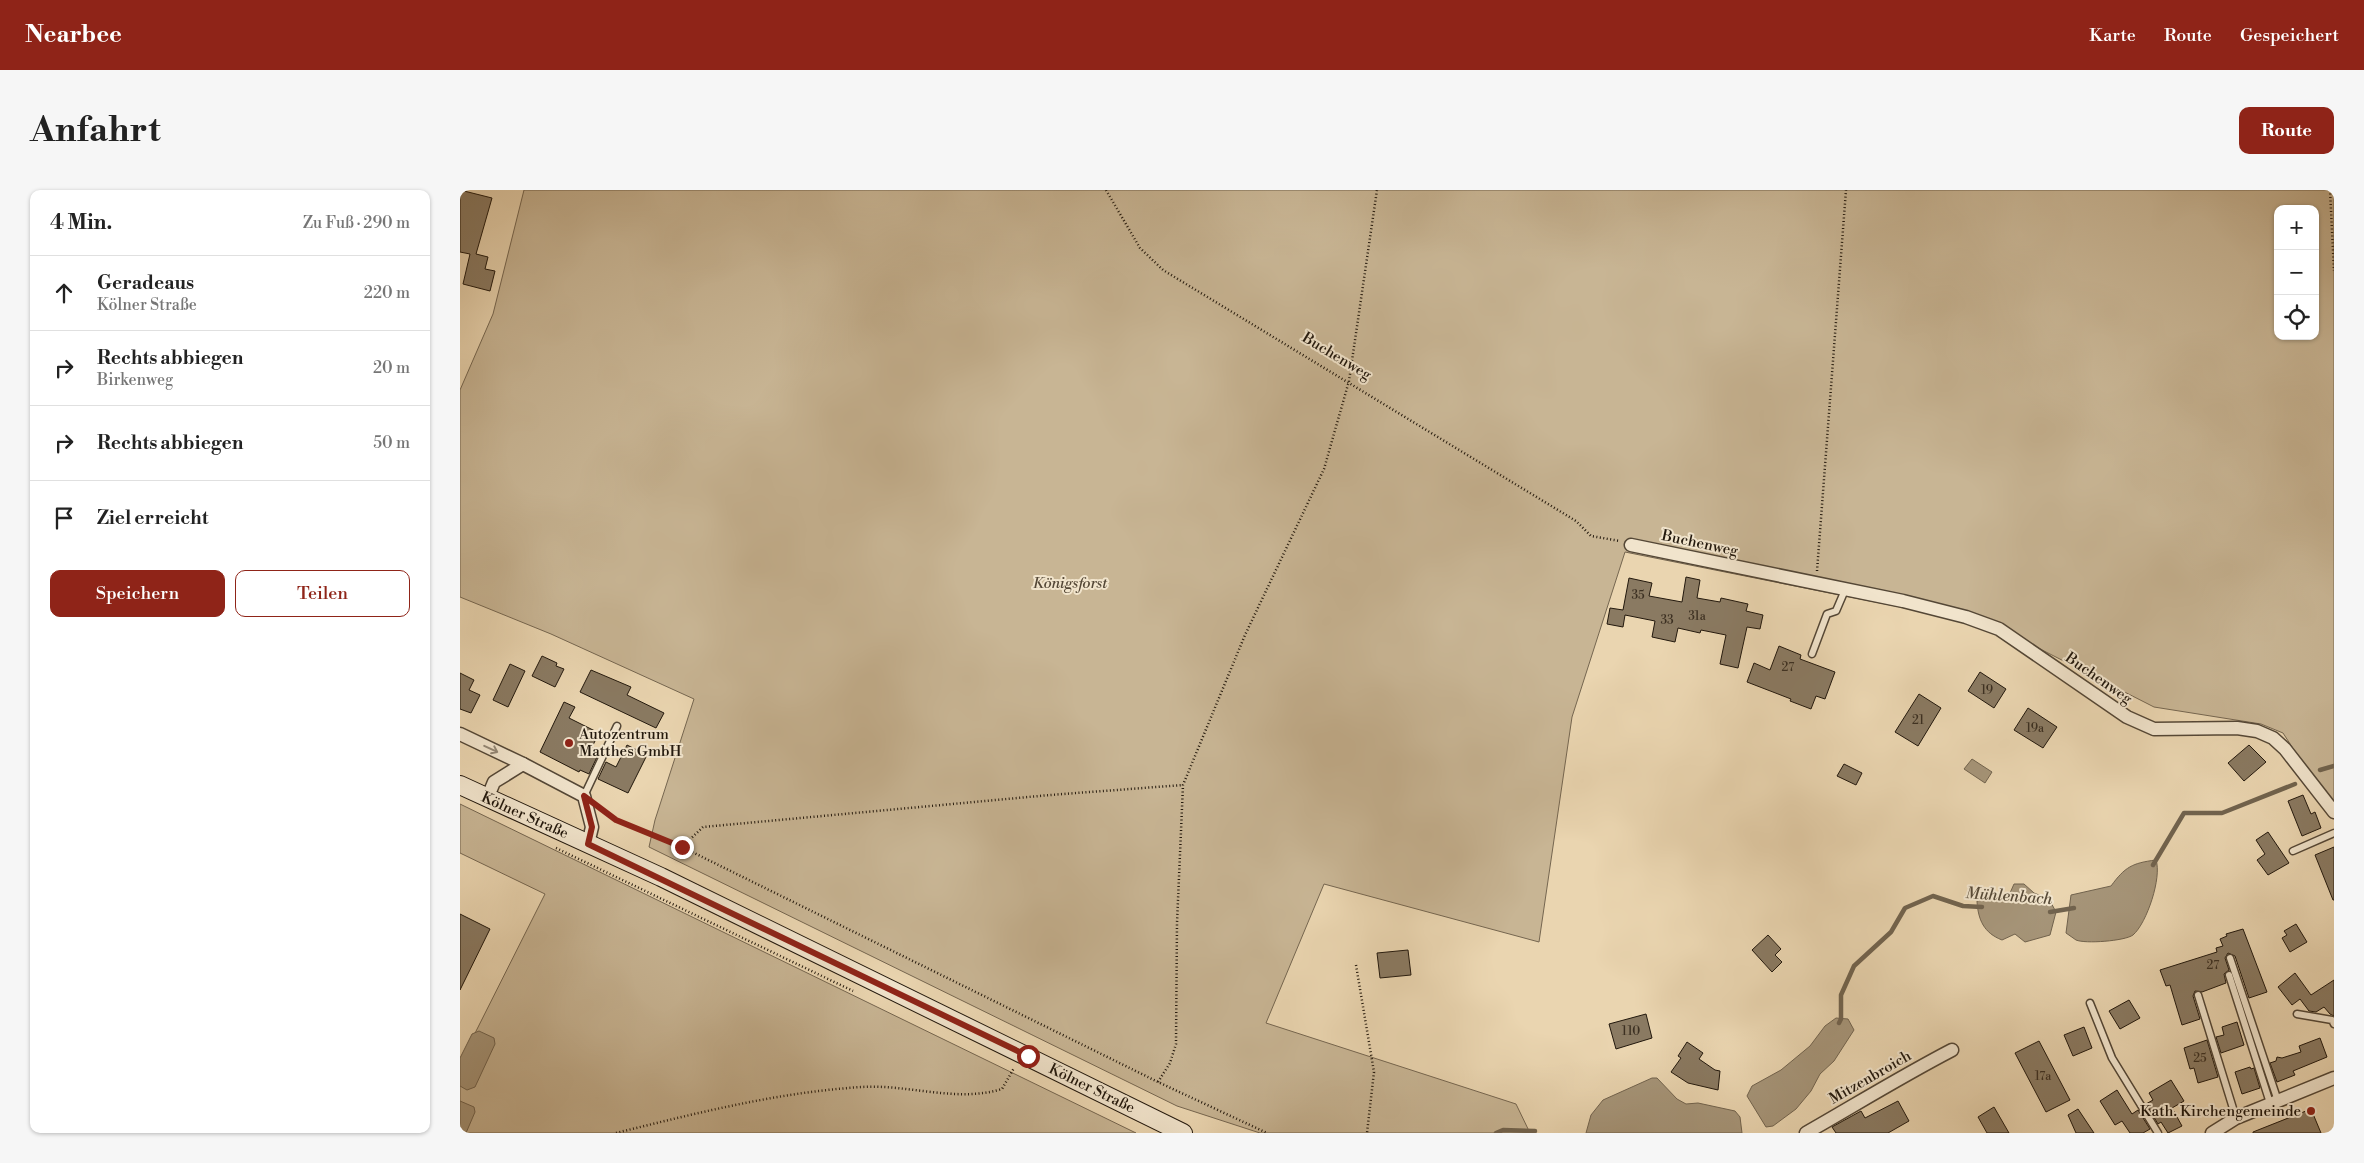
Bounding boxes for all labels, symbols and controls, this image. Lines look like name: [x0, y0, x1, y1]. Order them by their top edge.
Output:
text: Nearbee: [25, 20, 122, 50]
text: Karte: [2089, 24, 2136, 47]
text: Route: [2164, 24, 2212, 47]
text: Gespeichert: [2240, 24, 2339, 47]
button: Route: [2239, 107, 2334, 154]
text: Anfahrt: [30, 109, 161, 152]
map controls: [2274, 205, 2319, 340]
button: +: [2274, 205, 2319, 250]
text: 4 Min.: [50, 210, 112, 236]
text: Zu Fuß · 290 m: [303, 213, 410, 233]
button: −: [2274, 250, 2319, 295]
text: Geradeaus: [97, 271, 194, 295]
icon: ahead: [50, 279, 78, 307]
text: 220 m: [364, 283, 410, 303]
text: Kölner Straße: [97, 295, 197, 315]
button: locate: [2274, 295, 2319, 340]
street label: Buchenweg: [1298, 328, 1375, 385]
text: Rechts abbiegen: [97, 346, 243, 370]
icon: right: [50, 354, 78, 382]
text: 20 m: [373, 358, 410, 378]
text: Birkenweg: [97, 370, 173, 390]
icon: right: [50, 429, 78, 457]
text: Rechts abbiegen: [97, 431, 243, 455]
text: 50 m: [373, 433, 410, 453]
icon: arrive: [50, 504, 78, 532]
text: Ziel erreicht: [97, 506, 208, 530]
street label: Buchenweg: [1659, 526, 1740, 561]
button: Speichern: [50, 570, 225, 617]
button: Teilen: [235, 570, 410, 617]
park label: Königsforst: [1033, 574, 1108, 593]
house number: 35: [1631, 588, 1645, 603]
house number: 31a: [1688, 609, 1707, 624]
house number: 33: [1660, 613, 1674, 628]
street label: Buchenweg: [2061, 648, 2136, 709]
house number: 27: [1782, 660, 1794, 675]
house number: 19: [1981, 683, 1993, 698]
house number: 21: [1912, 713, 1925, 728]
house number: 19a: [2026, 721, 2045, 736]
place label: Autozentrum Matthes GmbH: [578, 725, 682, 761]
marker: Autozentrum Matthes GmbH: [563, 737, 575, 749]
one-way arrow: [483, 744, 498, 754]
street label: Kölner Straße: [478, 788, 571, 843]
route end: [671, 836, 694, 859]
water label: Mühlenbach: [1965, 883, 2053, 909]
house number: 27: [2207, 958, 2219, 973]
house number: 110: [1622, 1024, 1640, 1039]
route start: [1017, 1045, 1040, 1068]
street label: Mitzenbroich: [1826, 1046, 1915, 1109]
house number: 25: [2193, 1051, 2207, 1066]
street label: Kölner Straße: [1046, 1059, 1138, 1118]
house number: 17a: [2035, 1069, 2052, 1084]
place label: Kath. Kirchengemeinde: [2140, 1102, 2301, 1121]
marker: Kath. Kirchengemeinde: [2305, 1105, 2317, 1117]

